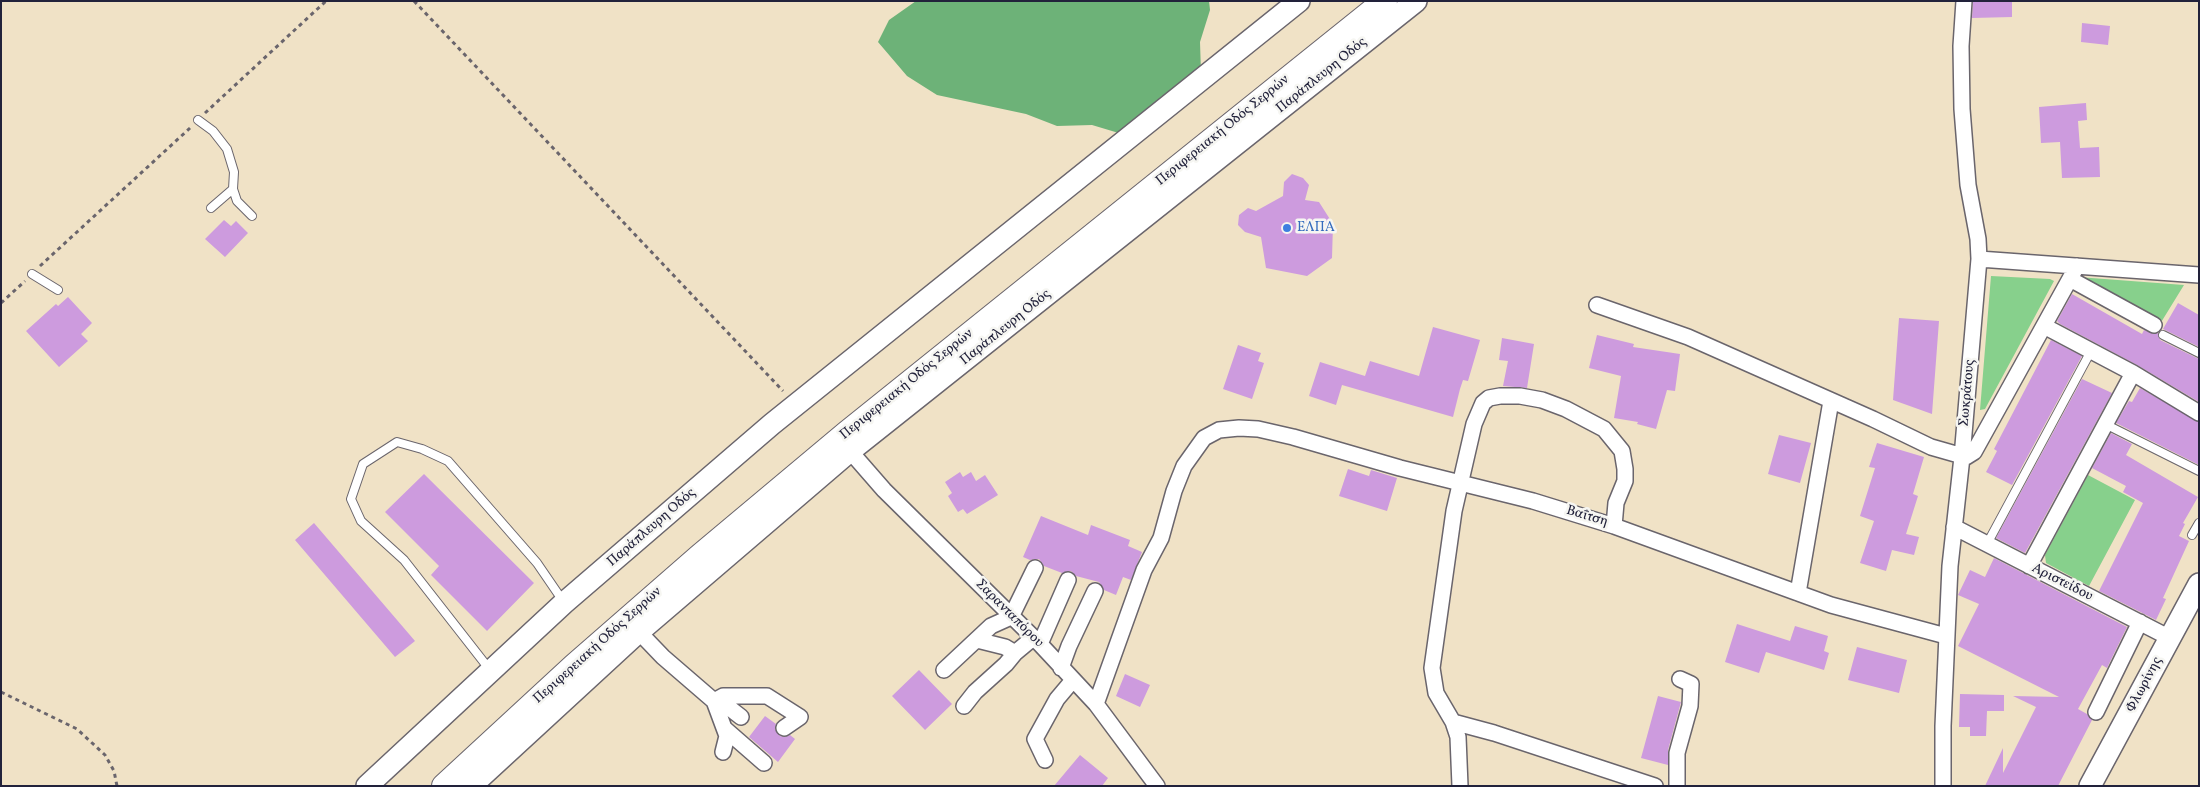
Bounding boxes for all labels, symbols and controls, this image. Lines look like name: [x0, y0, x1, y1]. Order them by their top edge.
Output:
street label: Παράπλευρη Οδός: [1273, 34, 1371, 118]
street label: Περιφερειακή Οδός Σερρών: [1153, 72, 1293, 190]
place label: ΕΛΠΑ: [1297, 220, 1335, 236]
marker: ΕΛΠΑ: [1281, 222, 1293, 234]
street label: Παράπλευρη Οδός: [957, 286, 1055, 370]
street label: Περιφερειακή Οδός Σερρών: [837, 326, 977, 444]
street label: Σωκράτους: [1957, 359, 1979, 427]
street label: Παράπλευρη Οδός: [604, 485, 700, 571]
street label: Βαΐτση: [1564, 503, 1610, 531]
street label: Αριστείδου: [2029, 560, 2095, 606]
street label: Σαρανταπόρου: [971, 576, 1047, 652]
street label: Περιφερειακή Οδός Σερρών: [530, 584, 666, 708]
street label: Φλωρίνης: [2123, 654, 2167, 716]

